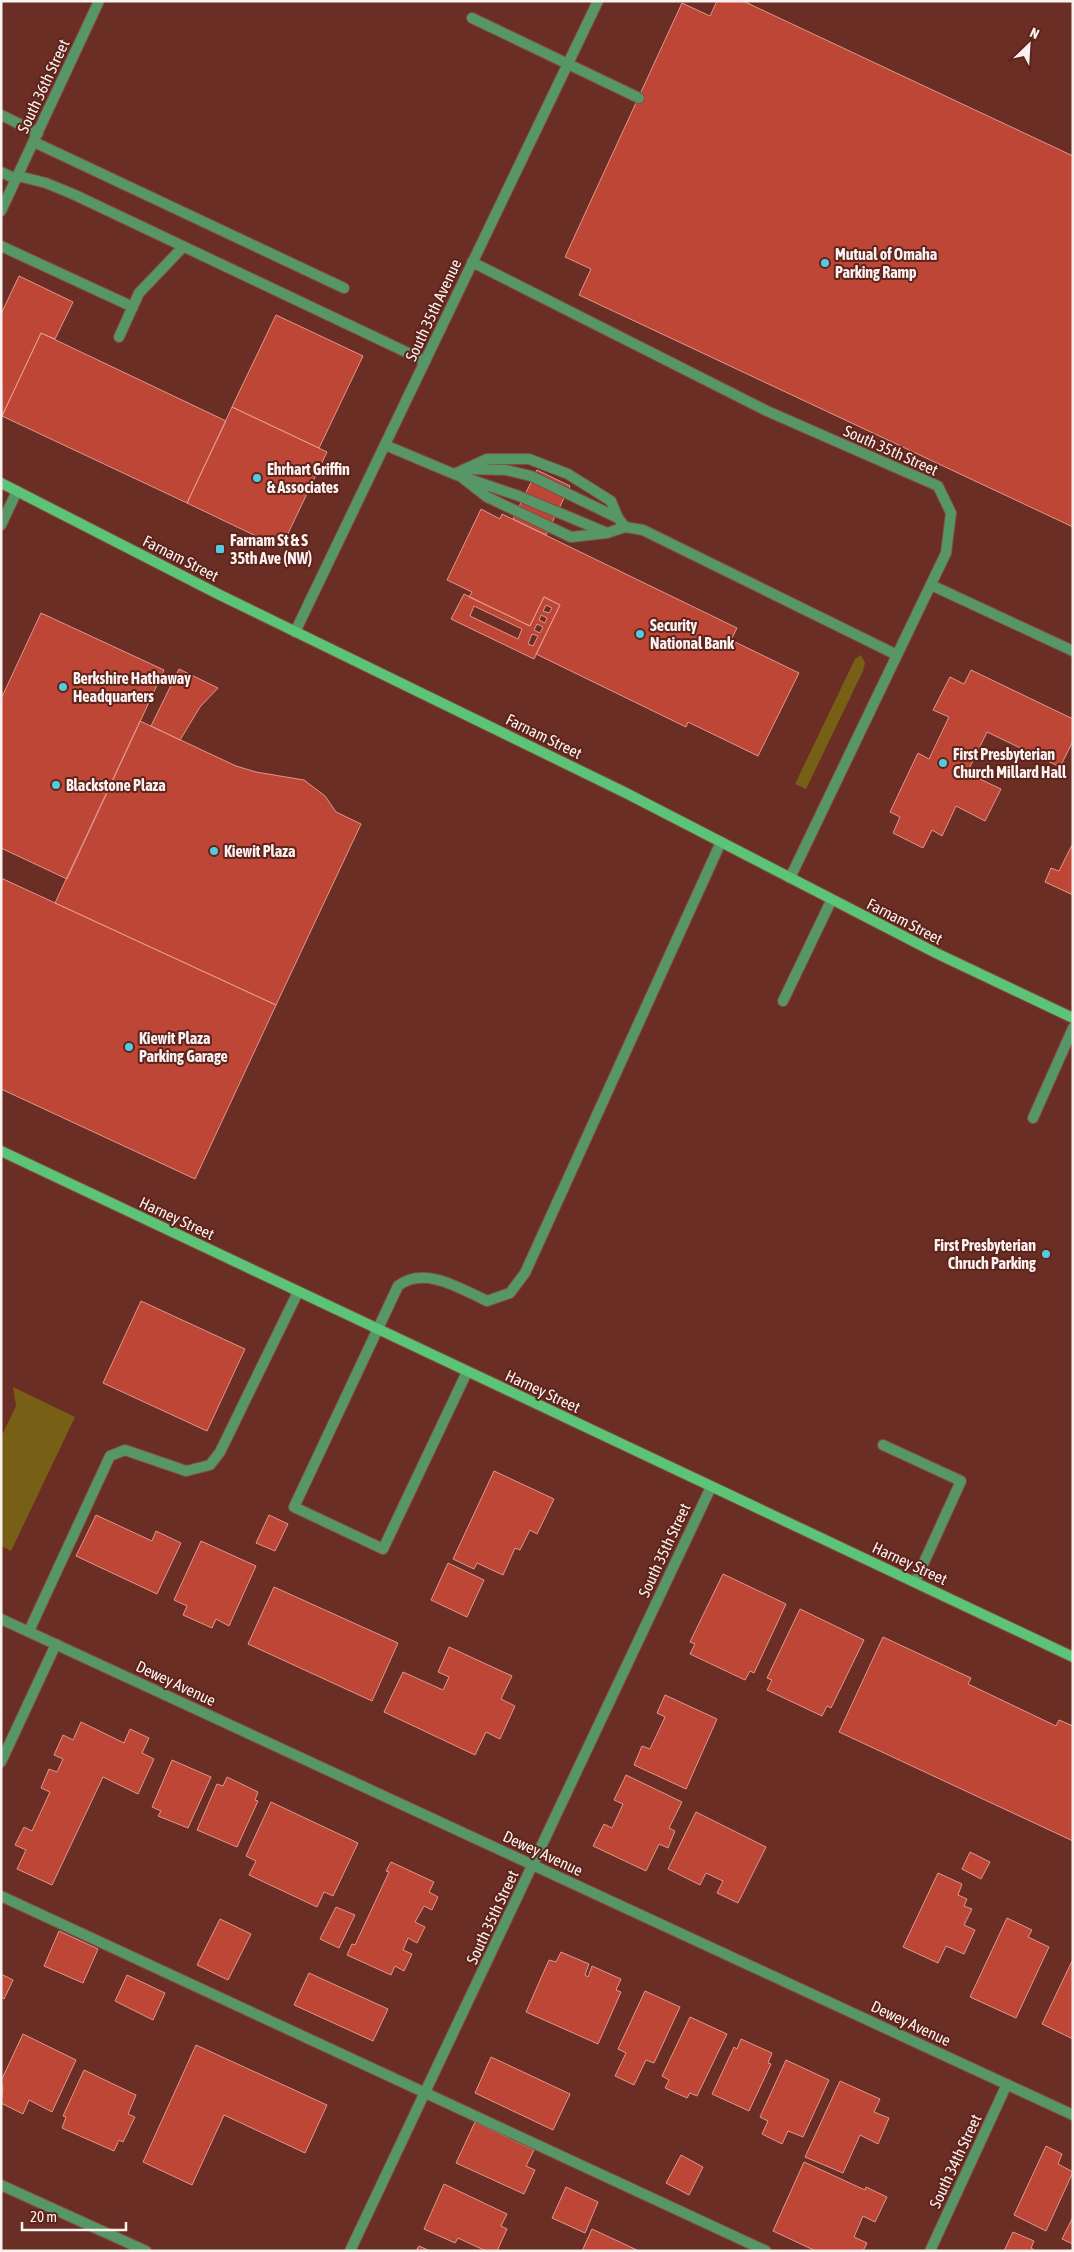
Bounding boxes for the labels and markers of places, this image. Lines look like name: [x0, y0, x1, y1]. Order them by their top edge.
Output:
place label: Mutual of Omaha Parking Ramp: [835, 245, 937, 281]
marker: Mutual of Omaha Parking Ramp: [819, 257, 831, 269]
place label: Ehrhart Griffin & Associates: [267, 460, 350, 496]
marker: Ehrhart Griffin & Associates: [251, 472, 263, 484]
place label: Farnam St & S 35th Ave (NW): [230, 531, 312, 567]
marker: Farnam St & S 35th Ave (NW): [214, 543, 226, 555]
place label: Security National Bank: [650, 616, 735, 652]
marker: Security National Bank: [634, 628, 646, 640]
place label: Berkshire Hathaway Headquarters: [73, 669, 191, 705]
marker: Berkshire Hathaway Headquarters: [57, 681, 69, 693]
place label: First Presbyterian Church Millard Hall: [953, 745, 1067, 781]
marker: First Presbyterian Church Millard Hall: [937, 757, 949, 769]
place label: Blackstone Plaza: [66, 776, 166, 794]
marker: Blackstone Plaza: [50, 779, 62, 791]
place label: Kiewit Plaza: [224, 842, 295, 860]
marker: Kiewit Plaza: [208, 845, 220, 857]
place label: Kiewit Plaza Parking Garage: [139, 1029, 228, 1065]
marker: Kiewit Plaza Parking Garage: [123, 1041, 135, 1053]
place label: First Presbyterian Chruch Parking: [934, 1236, 1036, 1272]
marker: First Presbyterian Chruch Parking: [1040, 1248, 1052, 1260]

